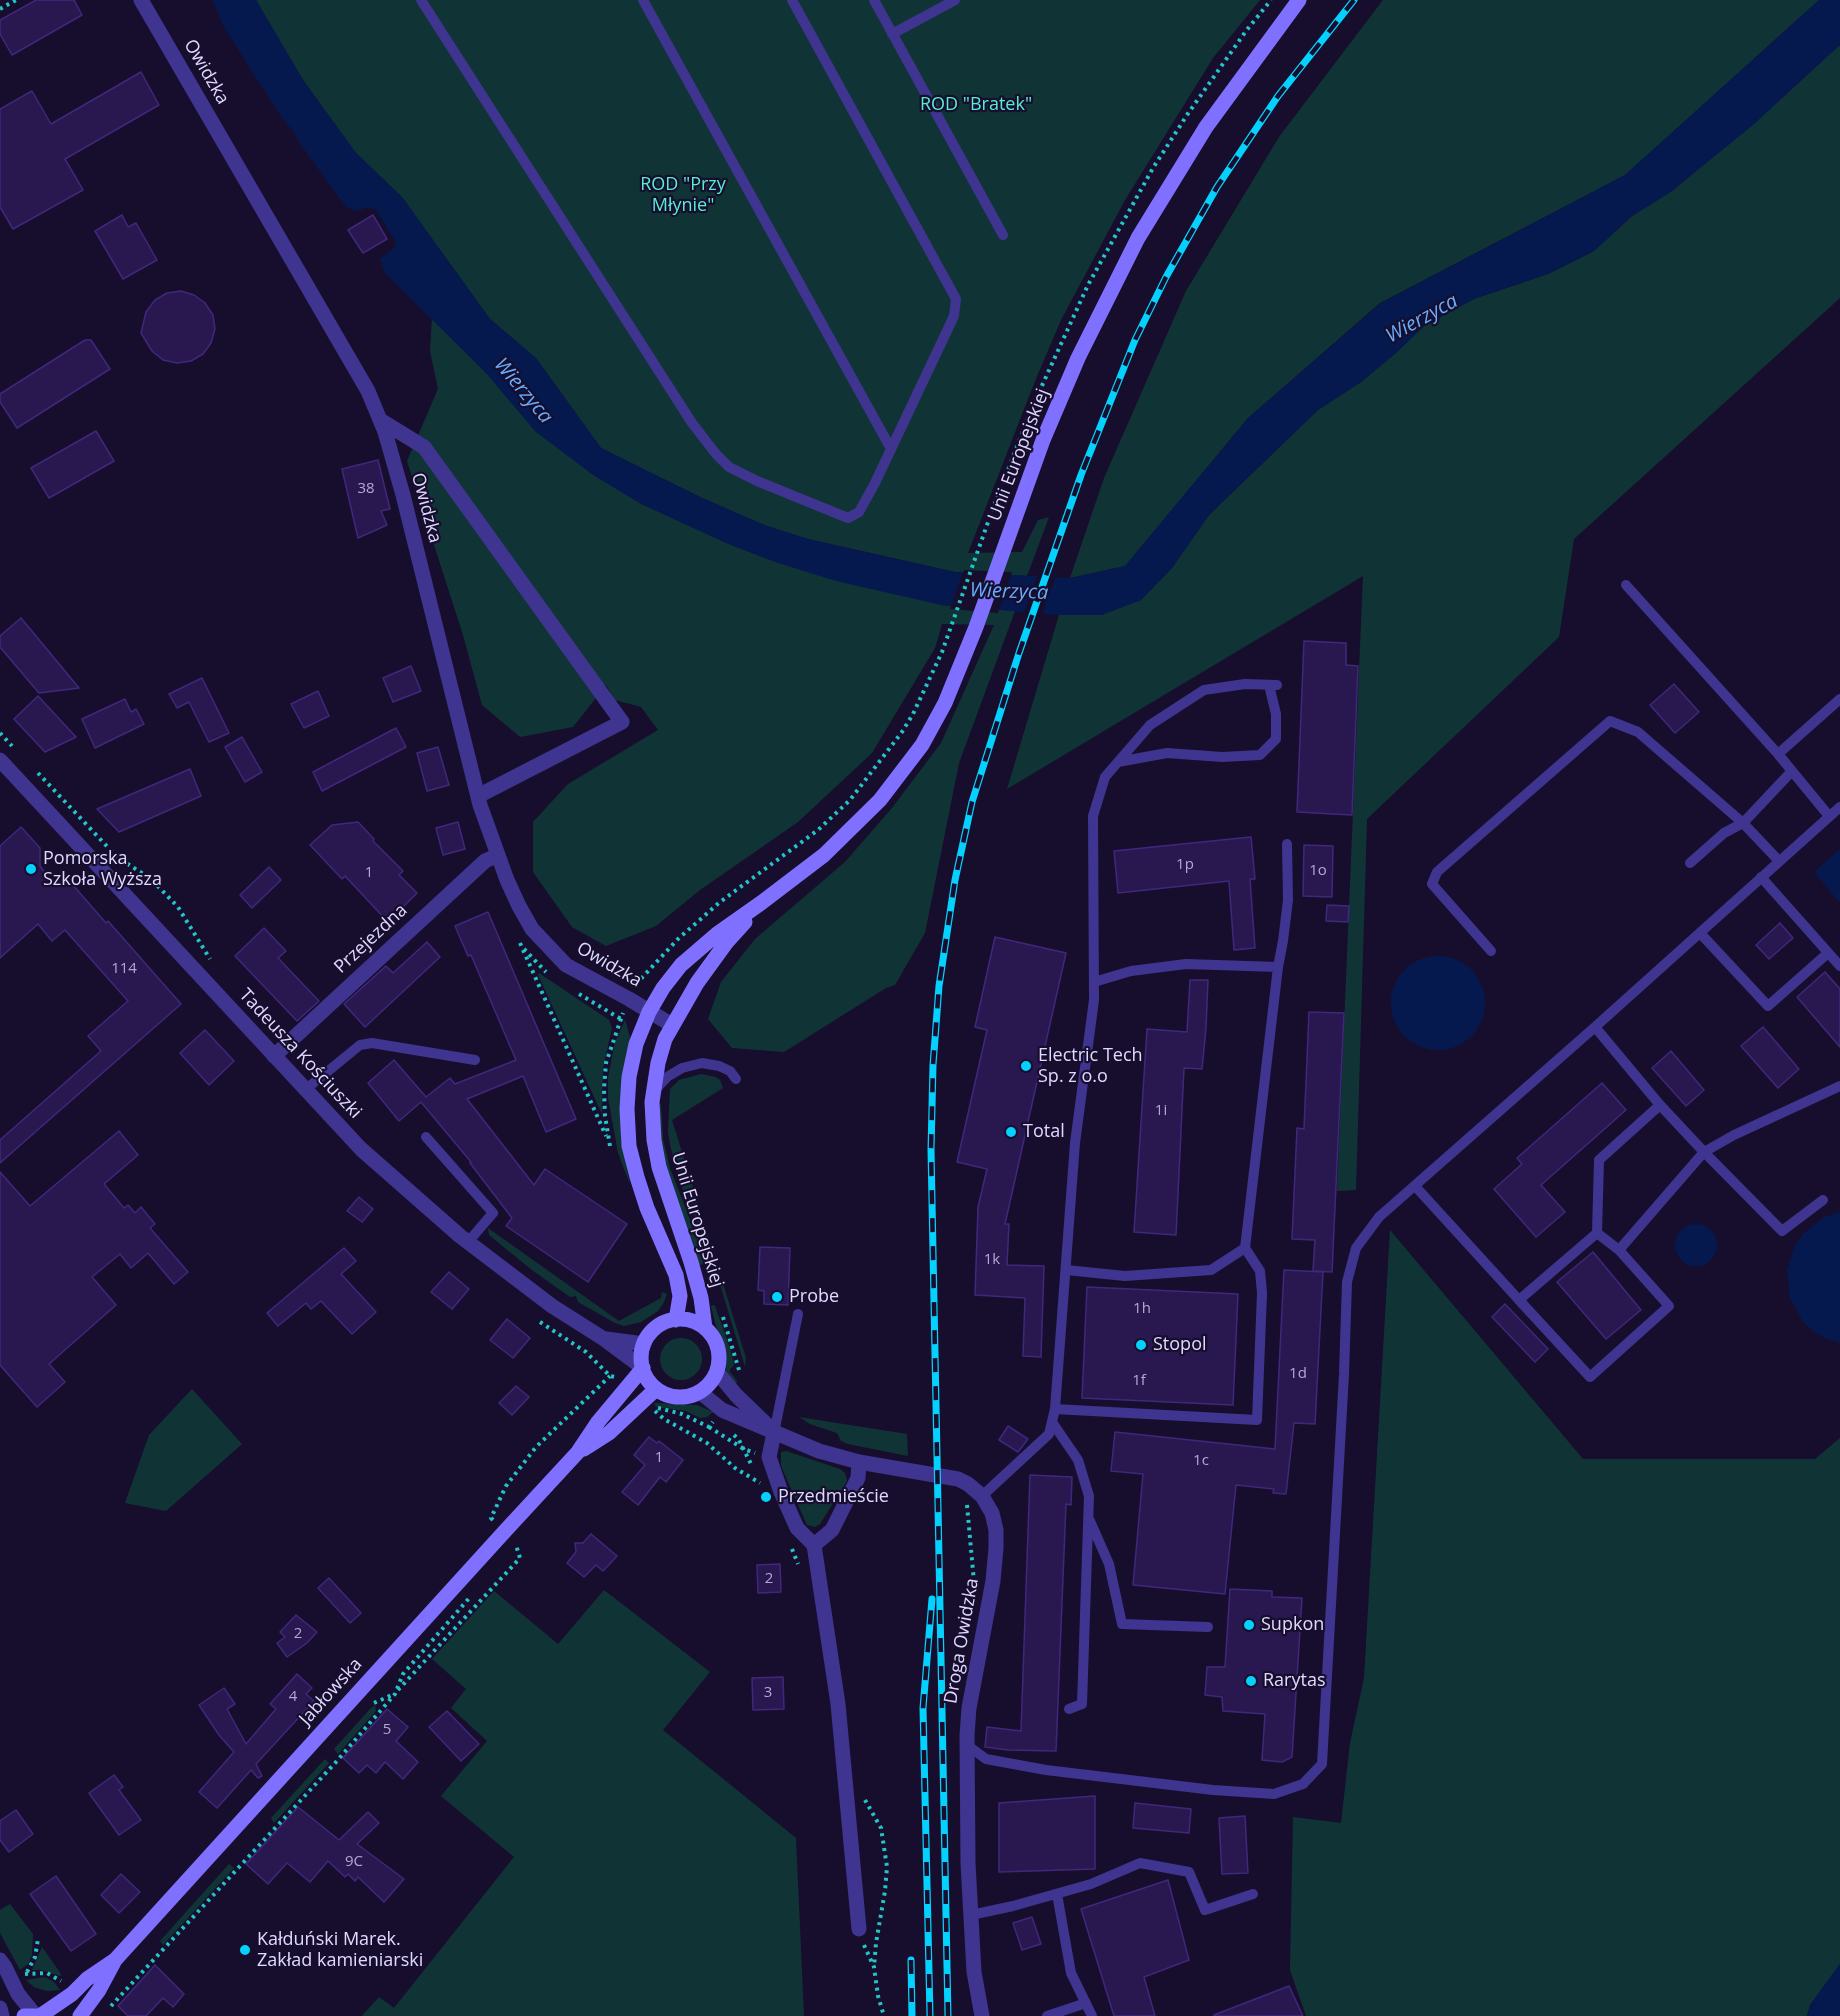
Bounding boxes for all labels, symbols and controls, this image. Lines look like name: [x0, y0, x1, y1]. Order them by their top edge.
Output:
street label: Owidzka: [179, 36, 233, 108]
park label: ROD "Bratek": [920, 94, 1032, 116]
park label: ROD "Przy Młynie": [640, 174, 726, 216]
water label: Wierzyca: [1382, 289, 1462, 349]
water label: Wierzyca: [489, 353, 557, 429]
street label: Unii Europejskiej: [984, 386, 1054, 524]
street label: Owidzka: [406, 471, 446, 545]
house number: 38: [357, 480, 375, 498]
water label: Wierzyca: [969, 579, 1049, 605]
place label: Pomorska Szkoła Wyższa: [43, 848, 162, 890]
house number: 1p: [1176, 856, 1194, 874]
marker: Pomorska Szkoła Wyższa: [24, 862, 38, 876]
house number: 1o: [1309, 862, 1327, 880]
house number: 1: [365, 864, 373, 882]
street label: Przejezdna: [330, 900, 412, 978]
street label: Owidzka: [573, 938, 645, 992]
house number: 114: [111, 960, 137, 978]
street label: Tadeusza Kościuszki: [234, 985, 366, 1123]
place label: Electric Tech Sp. z o.o: [1038, 1045, 1143, 1088]
marker: Electric Tech Sp. z o.o: [1019, 1059, 1033, 1073]
house number: 1i: [1155, 1102, 1167, 1120]
place label: Total: [1023, 1121, 1065, 1143]
marker: Total: [1004, 1125, 1018, 1139]
street label: Unii Europejskiej: [666, 1150, 728, 1290]
house number: 1k: [984, 1251, 1000, 1269]
place label: Probe: [789, 1286, 839, 1308]
marker: Probe: [770, 1290, 784, 1304]
house number: 1h: [1133, 1300, 1151, 1318]
place label: Stopol: [1153, 1334, 1206, 1356]
marker: Stopol: [1134, 1338, 1148, 1352]
house number: 1d: [1289, 1365, 1307, 1383]
house number: 1f: [1132, 1372, 1146, 1390]
house number: 1: [655, 1449, 663, 1467]
house number: 1c: [1193, 1452, 1209, 1470]
place label: Przedmieście: [778, 1486, 889, 1508]
marker: Przedmieście: [759, 1490, 773, 1504]
house number: 2: [765, 1570, 773, 1588]
street label: Droga Owidzka: [940, 1577, 984, 1705]
place label: Supkon: [1261, 1614, 1324, 1636]
marker: Supkon: [1242, 1618, 1256, 1632]
house number: 2: [294, 1625, 302, 1643]
street label: Jabłowska: [295, 1654, 367, 1730]
place label: Rarytas: [1263, 1670, 1325, 1692]
marker: Rarytas: [1244, 1674, 1258, 1688]
house number: 3: [764, 1684, 772, 1702]
house number: 4: [289, 1688, 297, 1706]
house number: 5: [383, 1721, 391, 1739]
house number: 9C: [345, 1853, 363, 1871]
place label: Kałduński Marek. Zakład kamieniarski: [257, 1929, 423, 1972]
marker: Kałduński Marek. Zakład kamieniarski: [238, 1943, 252, 1957]

